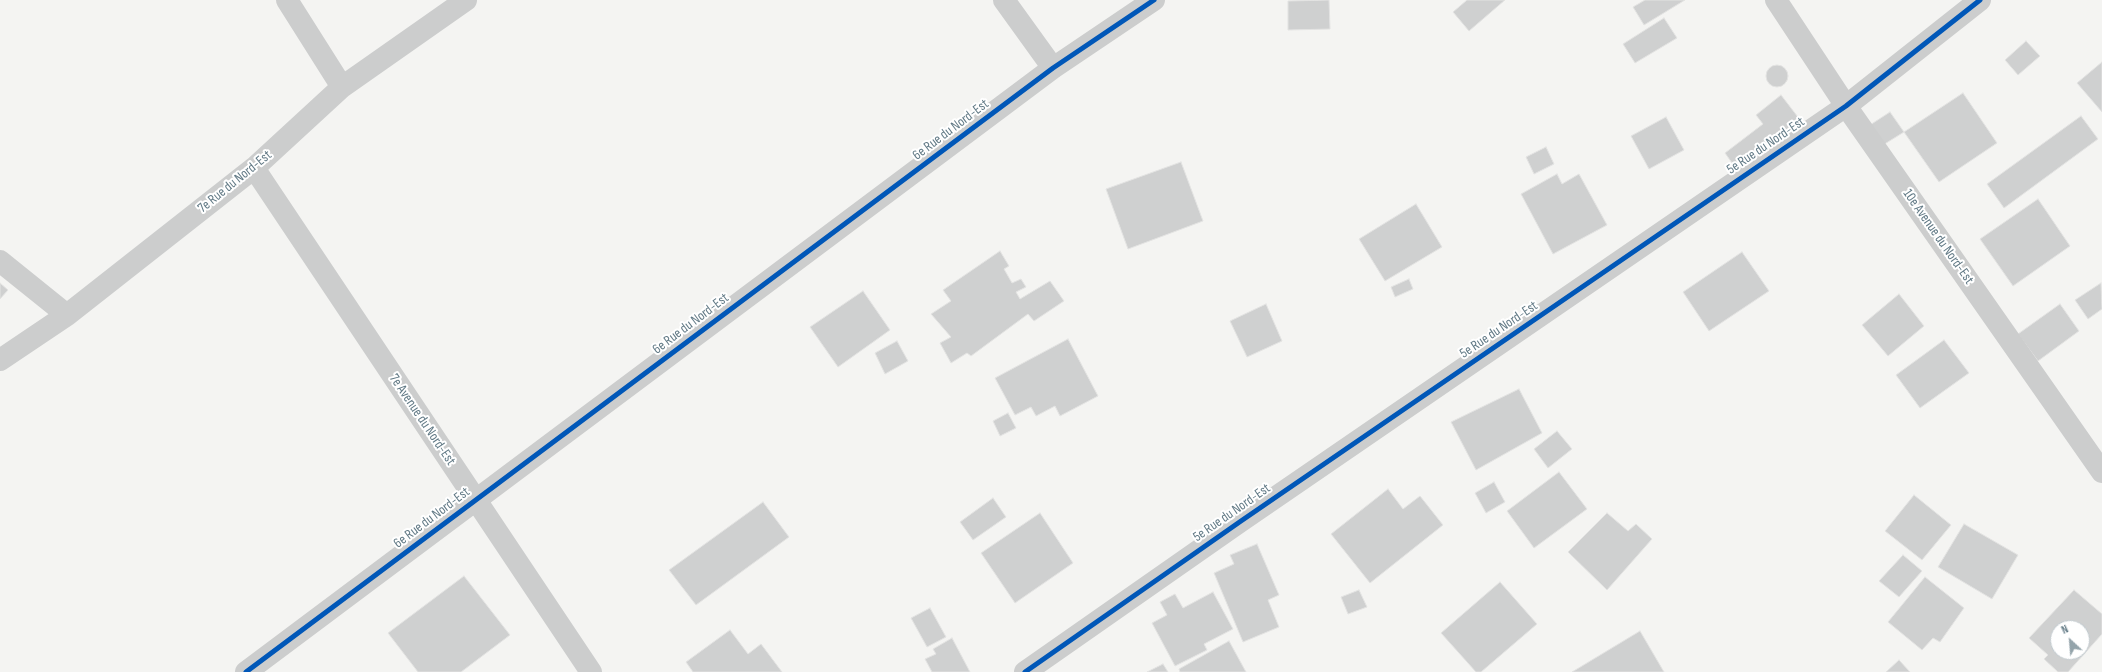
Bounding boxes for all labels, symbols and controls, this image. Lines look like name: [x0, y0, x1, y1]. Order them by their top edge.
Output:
street label: 6e Rue du Nord-Est: [910, 96, 992, 164]
street label: 5e Rue du Nord-Est: [1724, 114, 1808, 178]
street label: 7e Rue du Nord-Est: [195, 147, 275, 217]
street label: 10e Avenue du Nord-Est: [1899, 186, 1977, 288]
street label: 6e Rue du Nord-Est: [650, 290, 732, 358]
street label: 5e Rue du Nord-Est: [1457, 298, 1541, 362]
street label: 7e Avenue du Nord-Est: [385, 371, 459, 469]
street label: 5e Rue du Nord-Est: [1190, 480, 1274, 546]
street label: 6e Rue du Nord-Est: [391, 484, 473, 552]
north arrow: [2050, 620, 2090, 660]
text: N: [2059, 623, 2070, 637]

